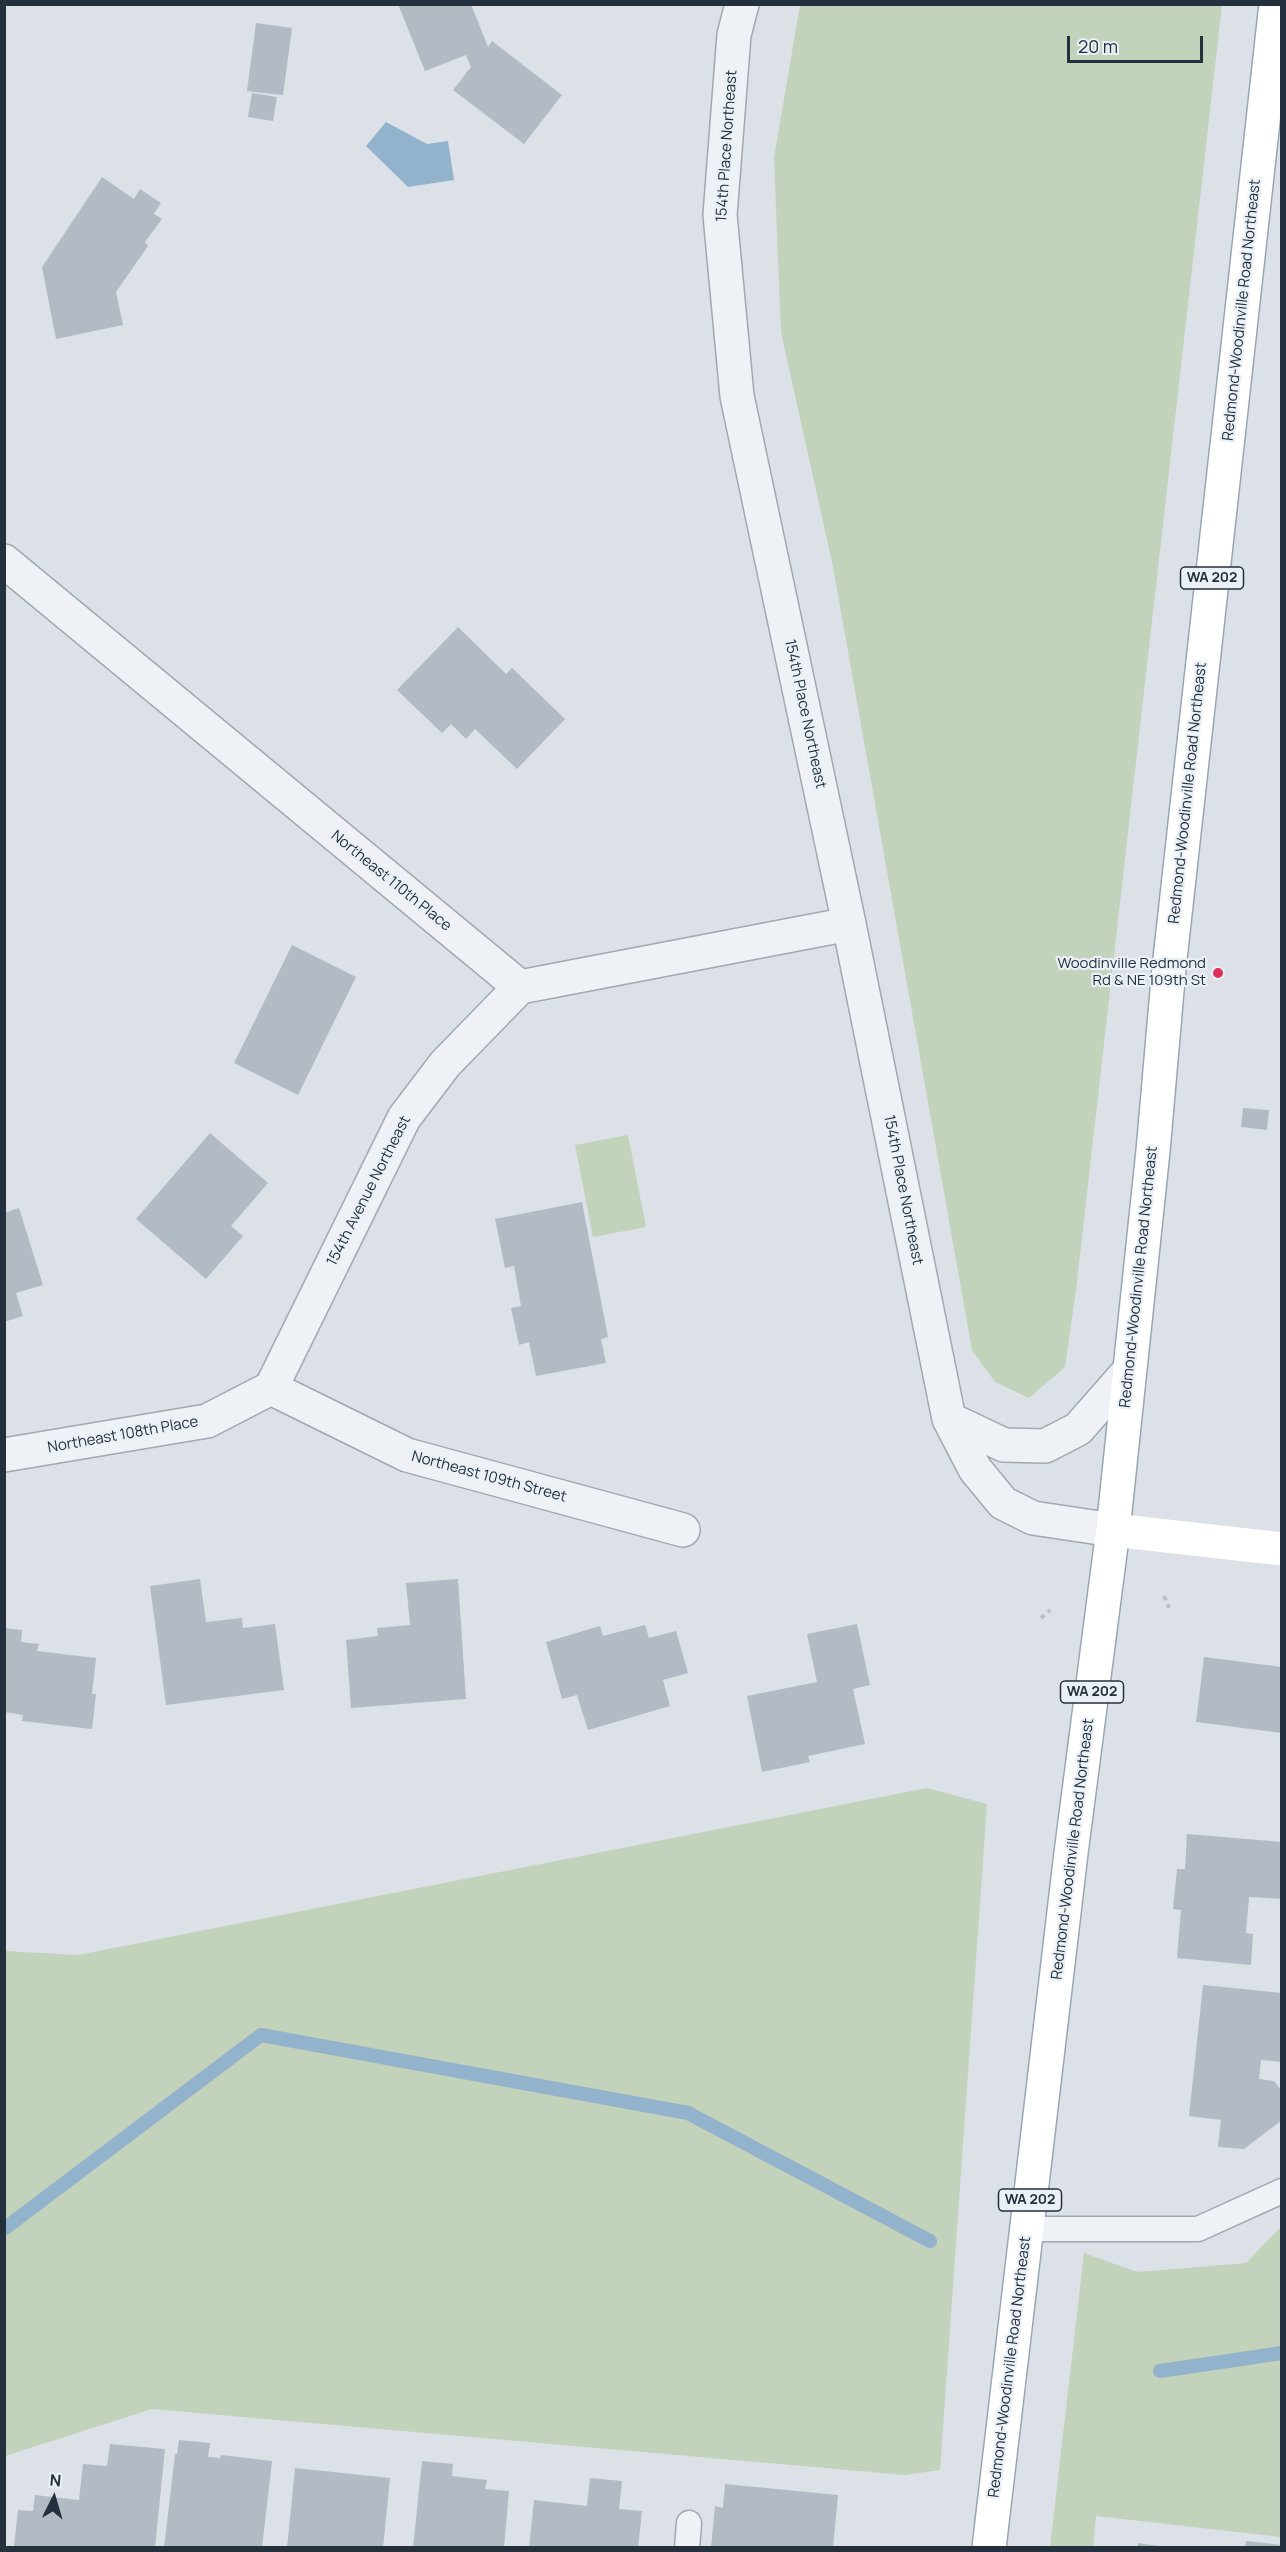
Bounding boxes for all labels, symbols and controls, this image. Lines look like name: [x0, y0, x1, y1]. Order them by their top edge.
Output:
scale bar: [1070, 24, 1206, 62]
text: 20 m: [1078, 34, 1118, 58]
street label: 154th Place Northeast: [713, 69, 741, 223]
street label: Redmond-Woodinville Road Northeast: [1219, 178, 1265, 442]
road number: WA 202: [1180, 567, 1244, 589]
street label: 154th Place Northeast: [780, 638, 830, 790]
street label: Redmond-Woodinville Road Northeast: [1165, 661, 1211, 925]
street label: Northeast 110th Place: [327, 827, 455, 935]
place label: Woodinville Redmond Rd & NE 109th St: [1058, 955, 1206, 990]
marker: Woodinville Redmond Rd & NE 109th St: [1211, 966, 1225, 980]
street label: 154th Avenue Northeast: [323, 1113, 415, 1269]
street label: 154th Place Northeast: [880, 1114, 926, 1266]
street label: Redmond-Woodinville Road Northeast: [1116, 1145, 1162, 1409]
street label: Northeast 108th Place: [46, 1413, 200, 1457]
street label: Northeast 109th Street: [410, 1448, 568, 1506]
road number: WA 202: [1060, 1681, 1124, 1703]
street label: Redmond-Woodinville Road Northeast: [1048, 1717, 1098, 1981]
road number: WA 202: [998, 2189, 1062, 2211]
street label: Redmond-Woodinville Road Northeast: [985, 2235, 1035, 2499]
north arrow: [24, 2468, 84, 2528]
text: N: [49, 2469, 62, 2492]

